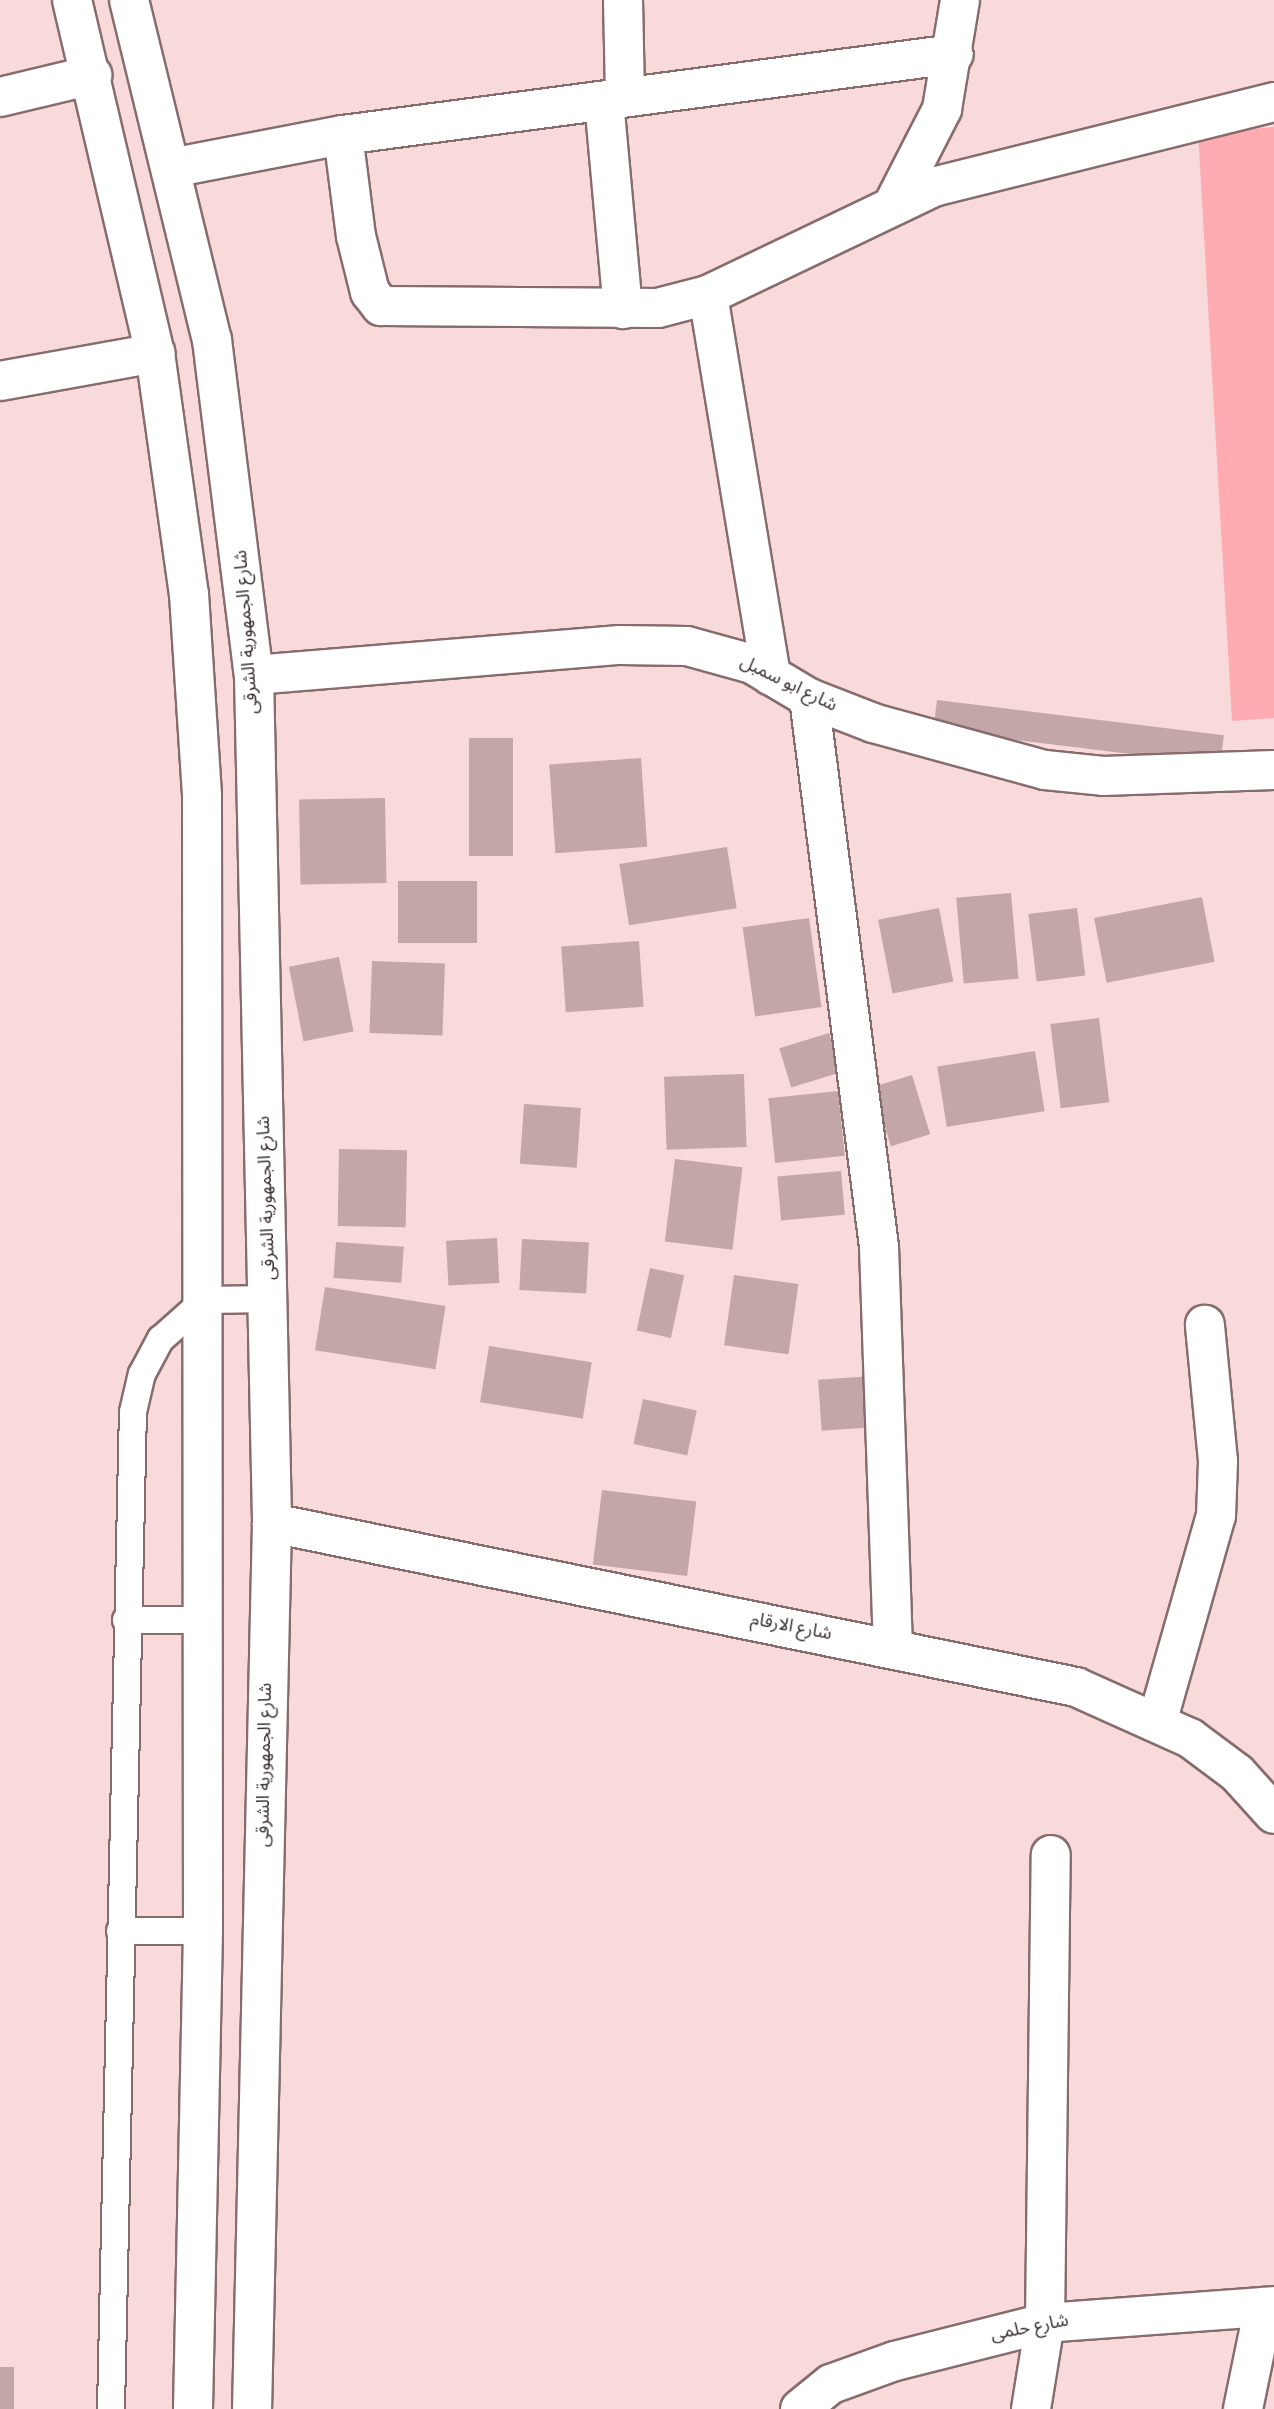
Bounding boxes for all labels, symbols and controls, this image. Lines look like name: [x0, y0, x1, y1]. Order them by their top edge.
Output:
street label: شارع الجمهورية الشرقى: [231, 549, 265, 715]
street label: شارع ابو سمبل: [736, 652, 840, 718]
street label: شارع الجمهورية الشرقى: [254, 1116, 282, 1280]
street label: شارع الارقام: [749, 1610, 833, 1646]
street label: شارع الجمهورية الشرقى: [254, 1683, 278, 1847]
street label: شارع حلمى: [989, 2311, 1071, 2347]

